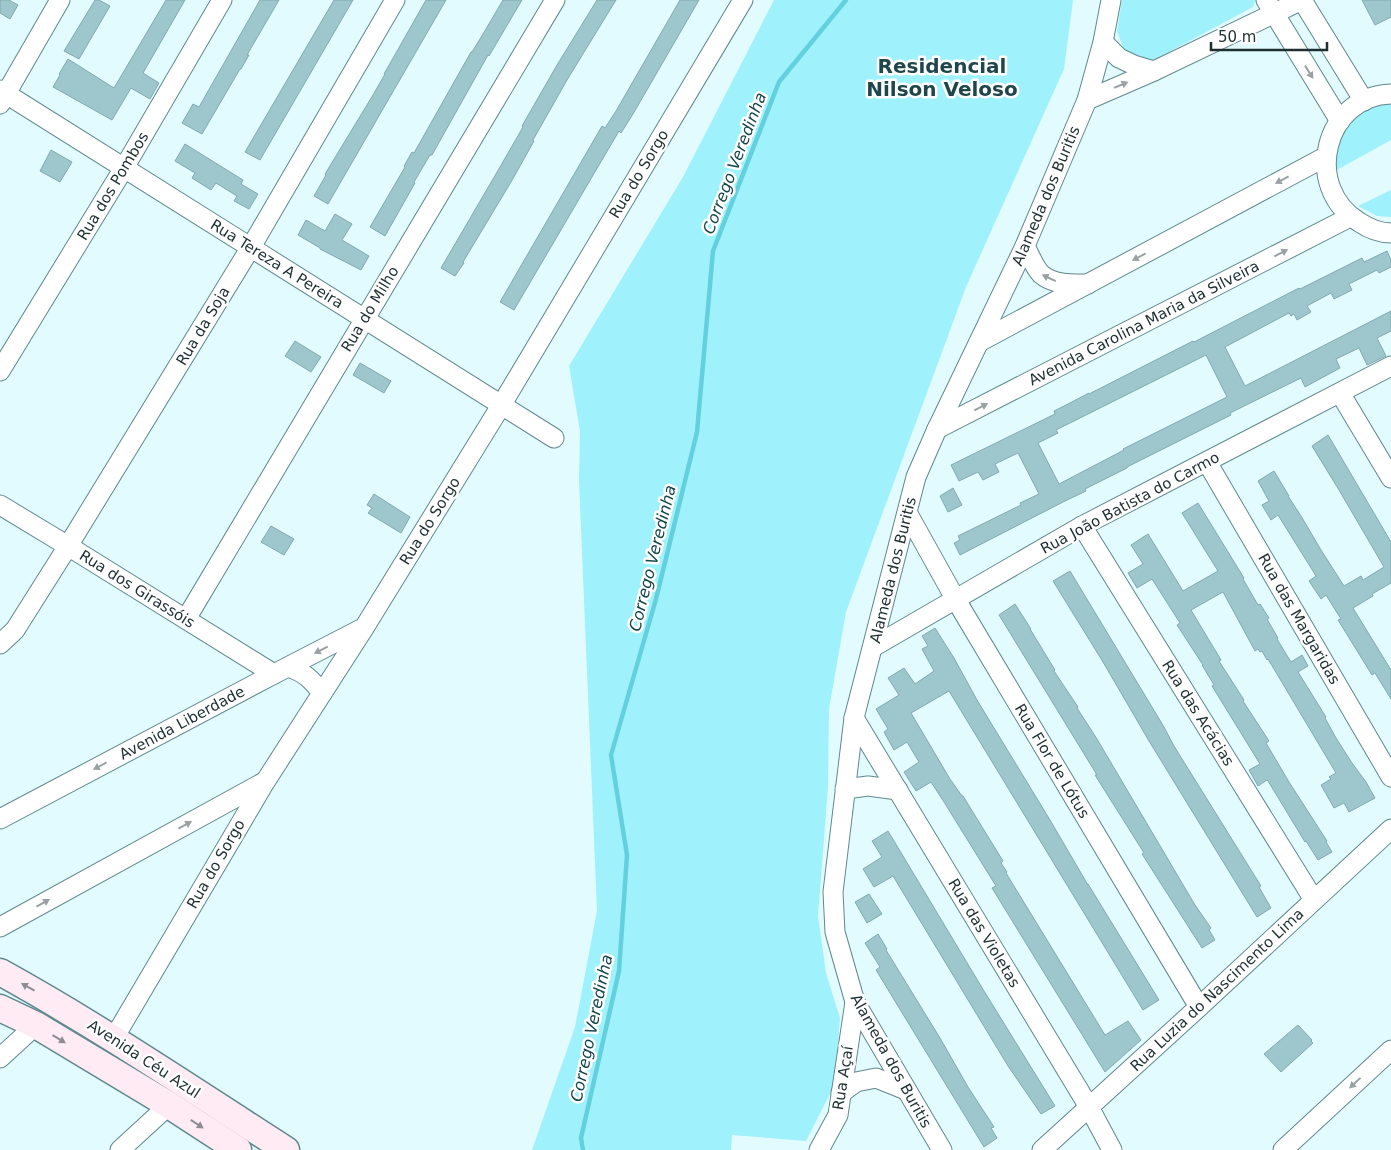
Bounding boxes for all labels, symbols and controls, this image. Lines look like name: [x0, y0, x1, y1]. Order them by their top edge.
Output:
scale bar: [1211, 20, 1327, 52]
text: 50 m: [1218, 28, 1256, 46]
district label: Residencial Nilson Veloso: [866, 54, 1018, 101]
one-way arrow: [1305, 65, 1314, 78]
one-way arrow: [1114, 81, 1128, 89]
water label: Corrego Veredinha: [699, 90, 770, 237]
street label: Alameda dos Buritis: [1008, 123, 1084, 269]
street label: Rua do Sorgo: [606, 127, 672, 221]
street label: Rua dos Pombos: [74, 128, 153, 243]
one-way arrow: [1275, 176, 1290, 184]
street label: Rua Tereza A Pereira: [207, 216, 347, 312]
one-way arrow: [1274, 249, 1288, 257]
one-way arrow: [1132, 253, 1146, 261]
street label: Avenida Carolina Maria da Silveira: [1026, 257, 1262, 389]
street label: Rua do Milho: [337, 263, 403, 355]
one-way arrow: [1042, 273, 1056, 281]
street label: Rua da Soja: [172, 283, 234, 369]
one-way arrow: [973, 403, 988, 411]
street label: Rua João Batista do Carmo: [1037, 448, 1223, 558]
street label: Rua do Sorgo: [396, 474, 464, 568]
water label: Corrego Veredinha: [625, 483, 680, 633]
street label: Alameda dos Buritis: [866, 495, 920, 645]
street label: Rua dos Girassóis: [76, 546, 198, 632]
street label: Rua das Margaridas: [1254, 550, 1344, 688]
one-way arrow: [314, 646, 328, 654]
street label: Rua das Acácias: [1158, 657, 1238, 769]
street label: Avenida Liberdade: [116, 682, 248, 764]
street label: Rua Flor de Lótus: [1011, 701, 1093, 822]
one-way arrow: [92, 762, 107, 770]
street label: Rua do Sorgo: [183, 816, 249, 912]
one-way arrow: [178, 821, 193, 829]
street label: Rua das Violetas: [944, 875, 1024, 991]
one-way arrow: [36, 899, 49, 908]
street label: Rua Luzia do Nascimento Lima: [1127, 905, 1307, 1075]
water label: Corrego Veredinha: [567, 953, 616, 1103]
one-way arrow: [22, 983, 35, 992]
street label: Alameda dos Buritis: [847, 991, 935, 1131]
street label: Avenida Céu Azul: [84, 1016, 204, 1102]
one-way arrow: [52, 1034, 65, 1043]
street label: Rua Açaí: [829, 1044, 857, 1111]
one-way arrow: [1350, 1077, 1362, 1089]
one-way arrow: [191, 1119, 204, 1128]

